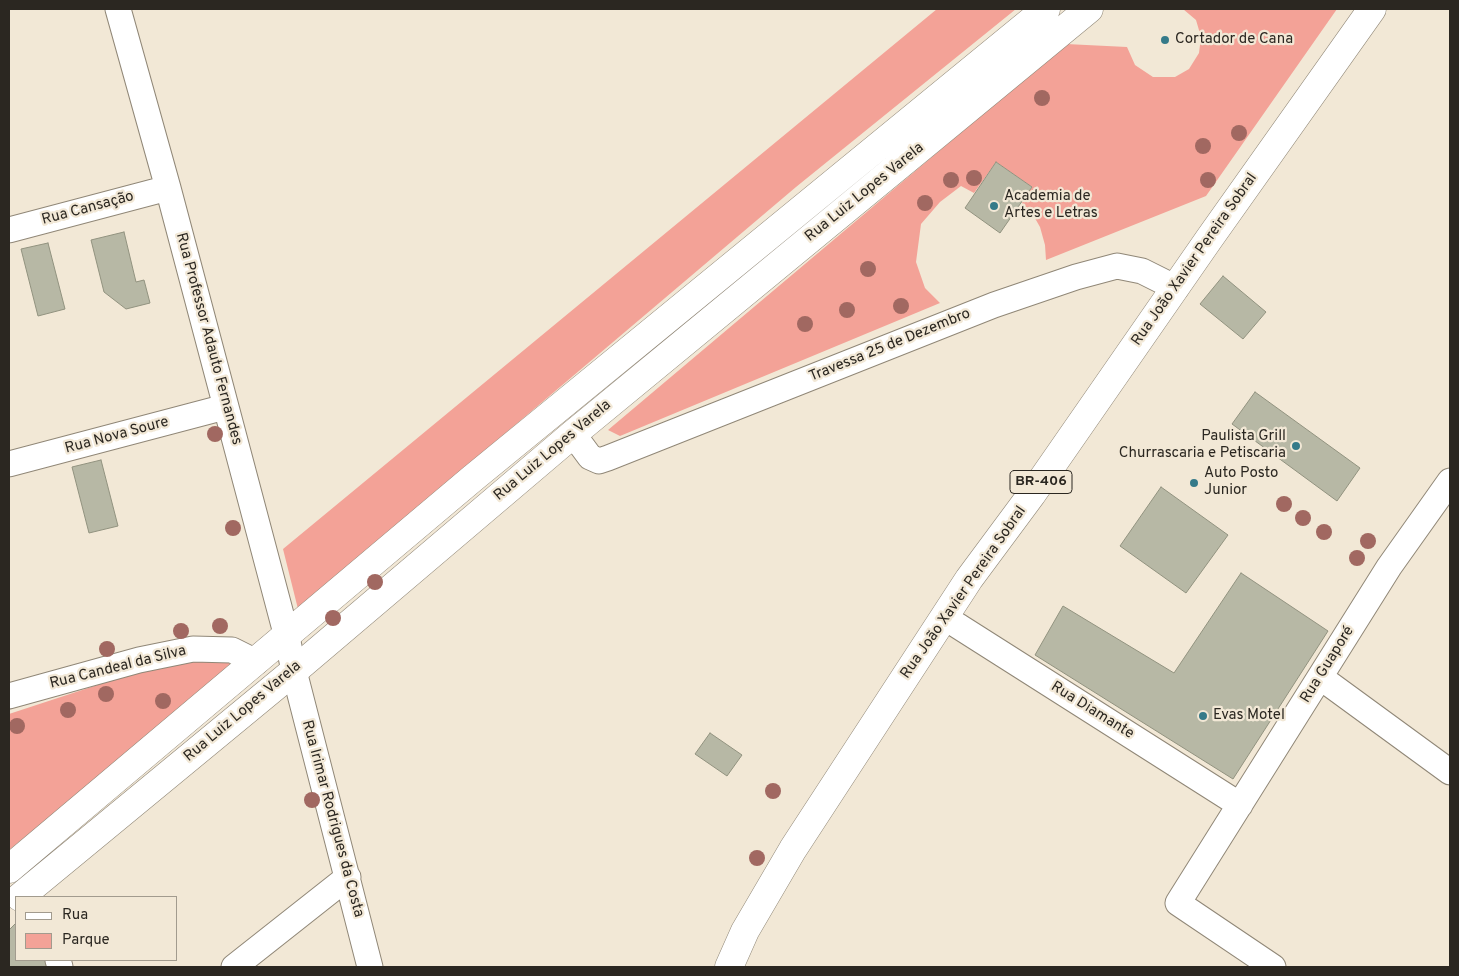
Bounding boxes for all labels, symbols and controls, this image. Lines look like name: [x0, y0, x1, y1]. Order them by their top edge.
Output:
place label: Cortador de Cana: [1175, 31, 1293, 49]
marker: Cortador de Cana: [1159, 34, 1171, 46]
street label: Rua Luiz Lopes Varela: [802, 140, 928, 246]
street label: Rua João Xavier Pereira Sobral: [1128, 170, 1262, 350]
street label: Rua Cansação: [40, 188, 136, 230]
place label: Academia de Artes e Letras: [1004, 188, 1098, 223]
marker: Academia de Artes e Letras: [988, 200, 1000, 212]
street label: Rua Professor Adauto Fernandes: [171, 231, 245, 447]
street label: Travessa 25 de Dezembro: [807, 305, 973, 387]
street label: Rua Luiz Lopes Varela: [491, 397, 615, 505]
street label: Rua Nova Soure: [63, 414, 171, 458]
place label: Paulista Grill Churrascaria e Petiscaria: [1119, 428, 1286, 463]
marker: Paulista Grill Churrascaria e Petiscaria: [1290, 440, 1302, 452]
place label: Auto Posto Junior: [1204, 465, 1278, 500]
road number: BR-406: [1010, 471, 1072, 494]
marker: Auto Posto Junior: [1188, 477, 1200, 489]
street label: Rua João Xavier Pereira Sobral: [897, 503, 1031, 683]
street label: Rua Guaporé: [1297, 623, 1359, 707]
street label: Rua Candeal da Silva: [48, 642, 188, 694]
street label: Rua Luiz Lopes Varela: [181, 658, 305, 766]
street label: Rua Diamante: [1047, 678, 1137, 744]
place label: Evas Motel: [1213, 707, 1285, 725]
marker: Evas Motel: [1197, 710, 1209, 722]
street label: Rua Irimar Rodrigues da Costa: [297, 718, 367, 920]
legend: [15, 896, 178, 961]
text: Rua: [62, 906, 88, 925]
text: Parque: [62, 931, 110, 950]

